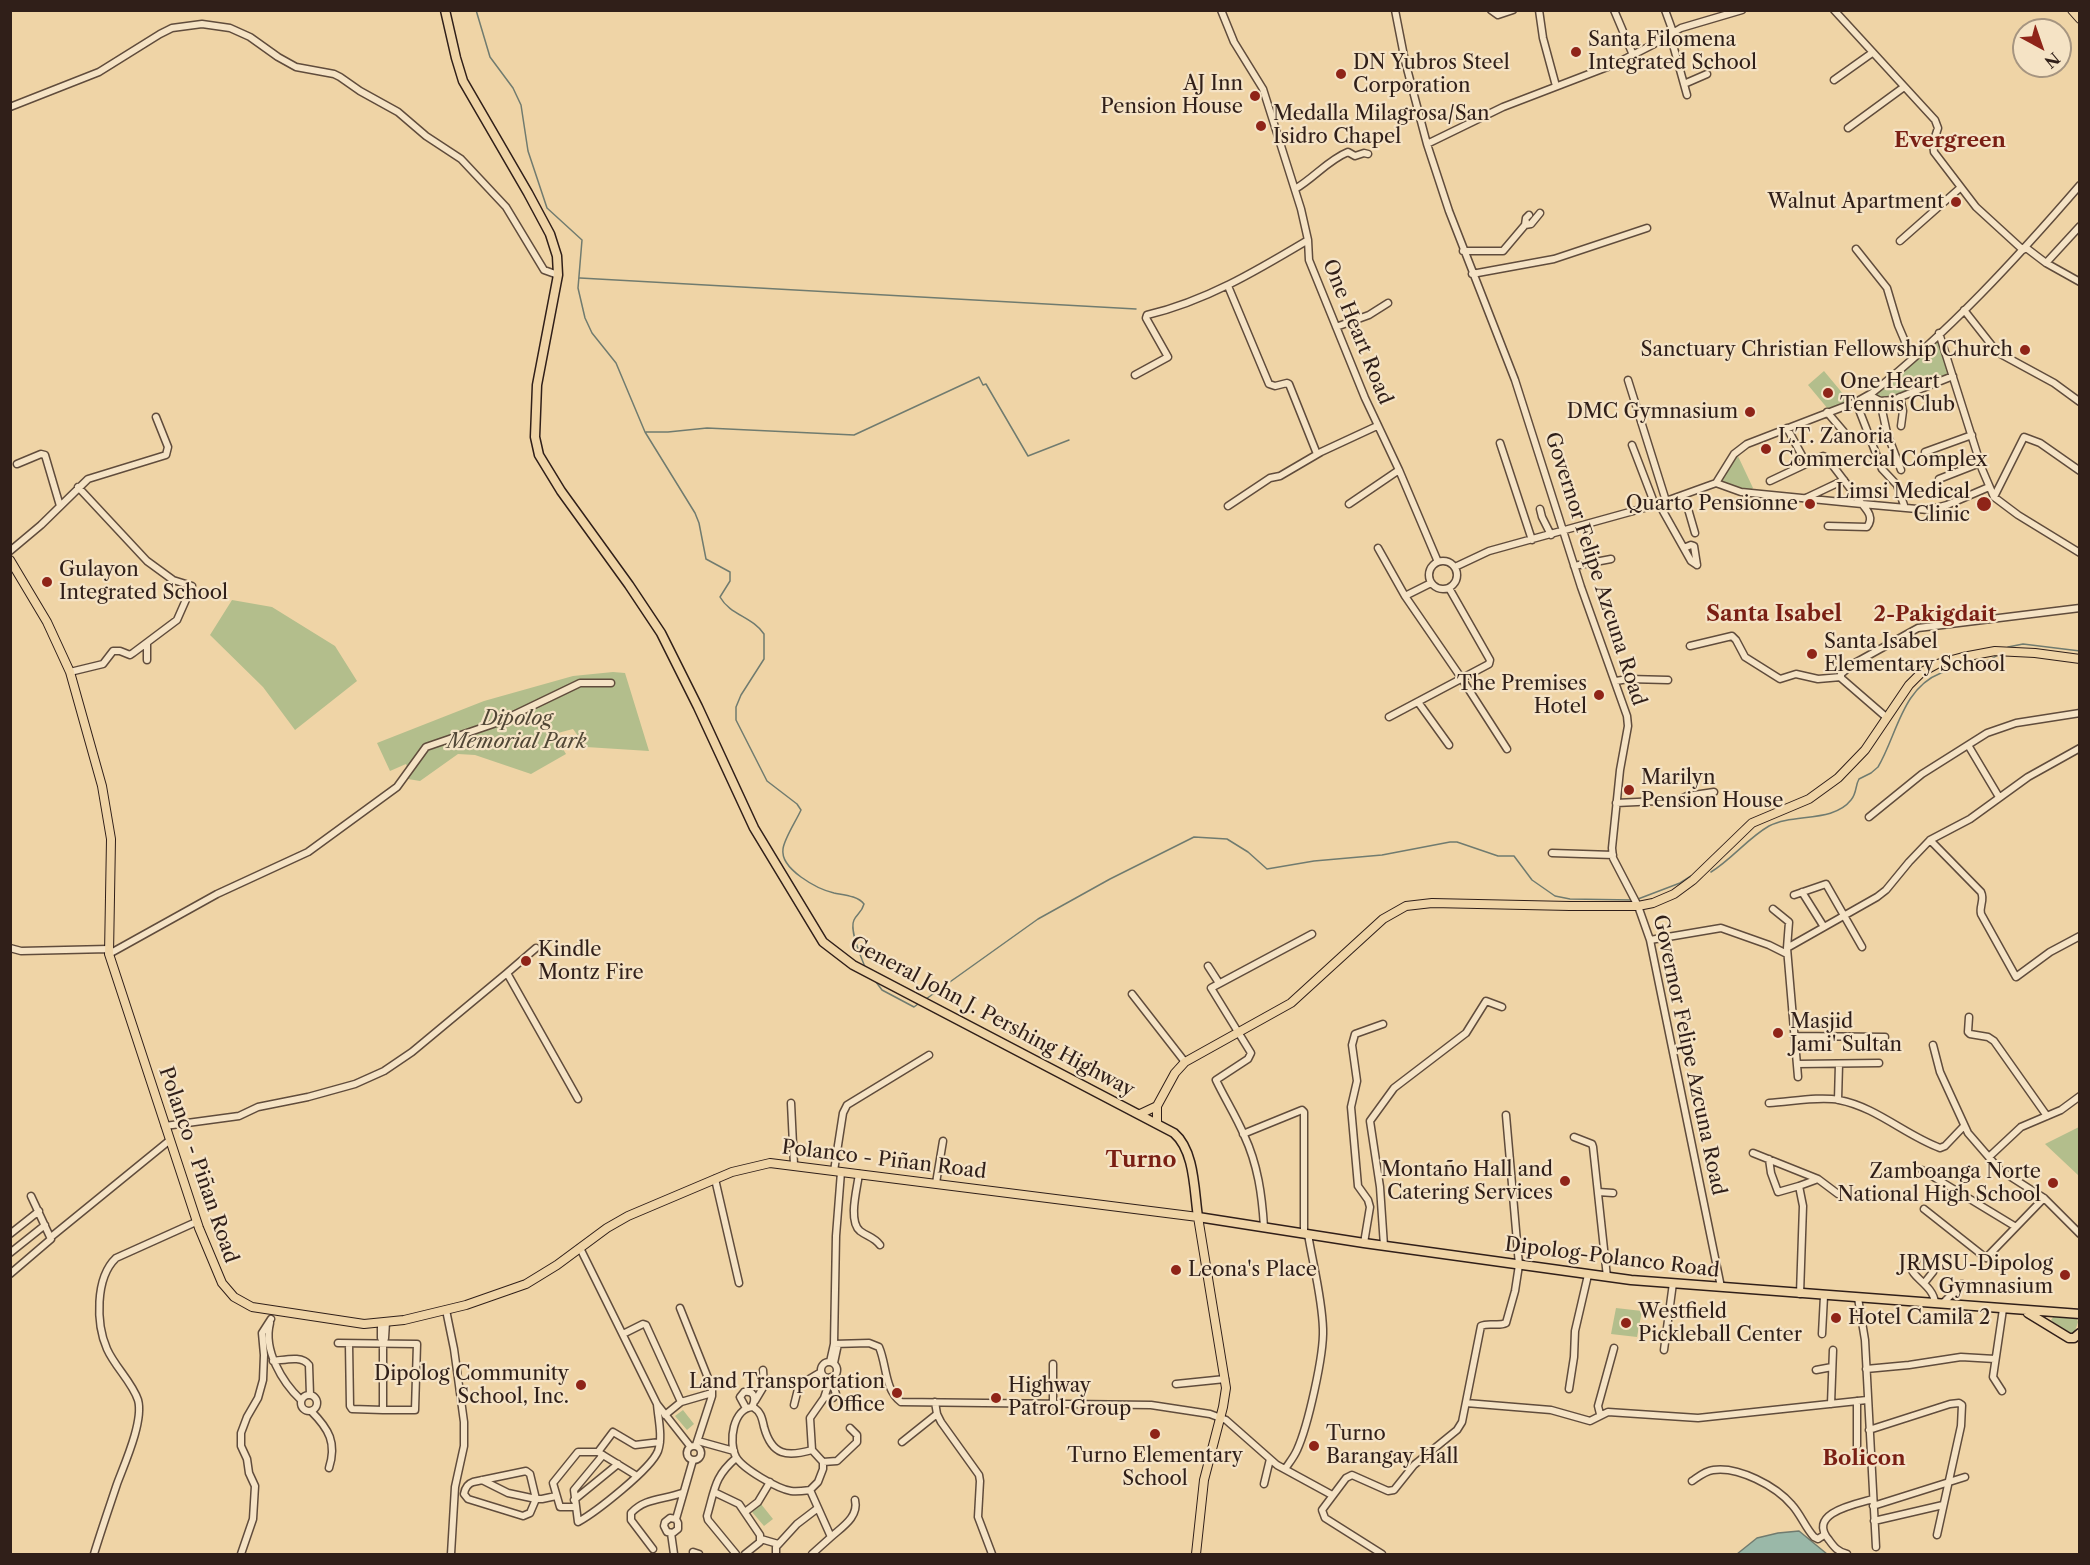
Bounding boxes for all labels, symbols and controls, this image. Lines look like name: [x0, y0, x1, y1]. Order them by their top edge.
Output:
north arrow: [2012, 18, 2072, 78]
place label: Santa Filomena Integrated School: [1588, 28, 1757, 75]
marker: Santa Filomena Integrated School: [1569, 45, 1583, 59]
text: N: [2041, 48, 2064, 72]
place label: DN Yubros Steel Corporation: [1353, 51, 1510, 98]
marker: DN Yubros Steel Corporation: [1334, 67, 1348, 81]
place label: AJ Inn Pension House: [1101, 72, 1243, 119]
marker: AJ Inn Pension House: [1248, 89, 1262, 103]
place label: Medalla Milagrosa/San Isidro Chapel: [1273, 102, 1490, 149]
marker: Medalla Milagrosa/San Isidro Chapel: [1254, 119, 1268, 133]
district label: Evergreen: [1894, 128, 2006, 154]
place label: Walnut Apartment: [1768, 190, 1944, 214]
marker: Walnut Apartment: [1949, 195, 1963, 209]
street label: One Heart Road: [1317, 256, 1397, 408]
place label: Sanctuary Christian Fellowship Church: [1641, 338, 2013, 362]
marker: Sanctuary Christian Fellowship Church: [2018, 343, 2032, 357]
place label: One Heart Tennis Club: [1840, 370, 1955, 417]
marker: One Heart Tennis Club: [1821, 386, 1835, 400]
place label: DMC Gymnasium: [1567, 400, 1738, 424]
marker: DMC Gymnasium: [1743, 405, 1757, 419]
place label: L.T. Zanoria Commercial Complex: [1778, 425, 1987, 472]
street label: Governor Felipe Azcuna Road: [1539, 429, 1651, 709]
marker: L.T. Zanoria Commercial Complex: [1759, 442, 1773, 456]
place label: Limsi Medical Clinic: [1836, 480, 1970, 527]
place label: Quarto Pensionne: [1626, 492, 1798, 516]
marker: Limsi Medical Clinic: [1975, 495, 1993, 513]
marker: Quarto Pensionne: [1803, 497, 1817, 511]
place label: Gulayon Integrated School: [59, 558, 228, 605]
marker: Gulayon Integrated School: [40, 575, 54, 589]
district label: Santa Isabel: [1706, 602, 1842, 628]
district label: 2-Pakigdait: [1874, 602, 1996, 628]
place label: Santa Isabel Elementary School: [1824, 630, 2005, 677]
marker: Santa Isabel Elementary School: [1805, 647, 1819, 661]
place label: The Premises Hotel: [1457, 672, 1587, 719]
marker: The Premises Hotel: [1592, 688, 1606, 702]
park label: Dipolog Memorial Park: [447, 707, 587, 754]
place label: Marilyn Pension House: [1641, 766, 1783, 813]
marker: Marilyn Pension House: [1622, 783, 1636, 797]
street label: Governor Felipe Azcuna Road: [1648, 912, 1730, 1198]
street label: General John J. Pershing Highway: [845, 931, 1139, 1103]
place label: Kindle Montz Fire: [538, 938, 644, 985]
marker: Kindle Montz Fire: [519, 954, 533, 968]
place label: Masjid Jami' Sultan: [1790, 1010, 1902, 1057]
marker: Masjid Jami' Sultan: [1771, 1026, 1785, 1040]
street label: Polanco - Piñan Road: [153, 1064, 243, 1266]
street label: Polanco - Piñan Road: [780, 1136, 988, 1184]
district label: Turno: [1106, 1148, 1176, 1174]
place label: Montaño Hall and Catering Services: [1381, 1158, 1553, 1205]
place label: Zamboanga Norte National High School: [1838, 1160, 2041, 1207]
marker: Montaño Hall and Catering Services: [1558, 1174, 1572, 1188]
marker: Zamboanga Norte National High School: [2046, 1176, 2060, 1190]
street label: Dipolog-Polanco Road: [1503, 1233, 1721, 1283]
place label: JRMSU-Dipolog Gymnasium: [1899, 1252, 2053, 1299]
place label: Leona's Place: [1188, 1258, 1317, 1282]
marker: Leona's Place: [1169, 1263, 1183, 1277]
marker: JRMSU-Dipolog Gymnasium: [2058, 1268, 2072, 1282]
place label: Westfield Pickleball Center: [1638, 1300, 1802, 1347]
place label: Hotel Camila 2: [1848, 1306, 1990, 1330]
marker: Hotel Camila 2: [1829, 1311, 1843, 1325]
marker: Westfield Pickleball Center: [1619, 1316, 1633, 1330]
place label: Dipolog Community School, Inc.: [374, 1362, 569, 1409]
place label: Land Transportation Office: [689, 1370, 885, 1417]
place label: Highway Patrol Group: [1008, 1374, 1131, 1421]
marker: Dipolog Community School, Inc.: [574, 1378, 588, 1392]
marker: Land Transportation Office: [890, 1386, 904, 1400]
marker: Highway Patrol Group: [989, 1391, 1003, 1405]
place label: Turno Barangay Hall: [1326, 1422, 1458, 1469]
marker: Turno Elementary School: [1148, 1427, 1162, 1441]
marker: Turno Barangay Hall: [1307, 1439, 1321, 1453]
place label: Turno Elementary School: [1067, 1444, 1243, 1491]
district label: Bolicon: [1822, 1446, 1906, 1472]

